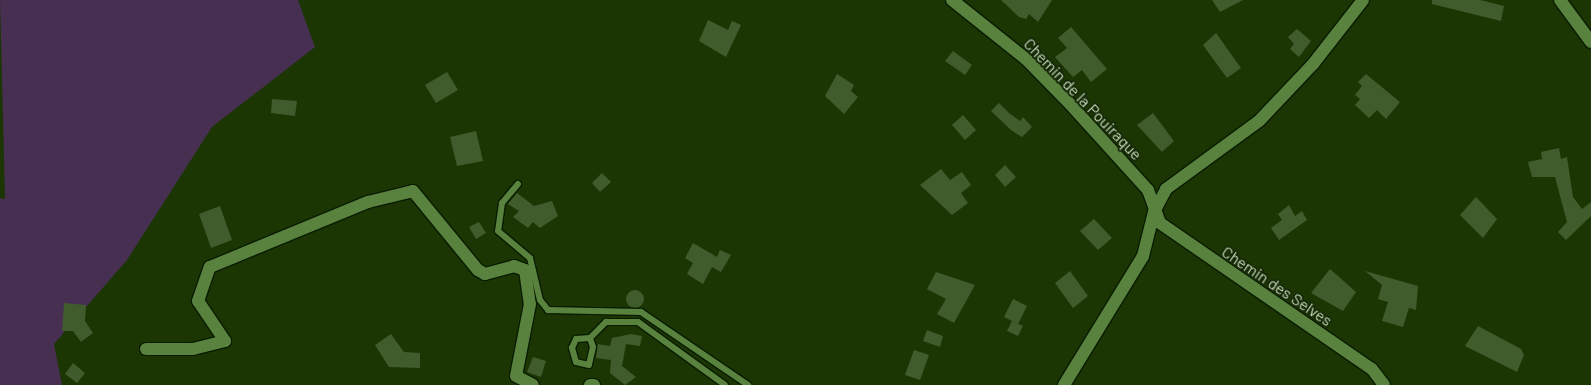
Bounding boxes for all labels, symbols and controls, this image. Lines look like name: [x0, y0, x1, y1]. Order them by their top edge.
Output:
street label: Chemin de la Pouiraque: [1020, 34, 1146, 164]
street label: Chemin des Selves: [1218, 242, 1336, 330]

